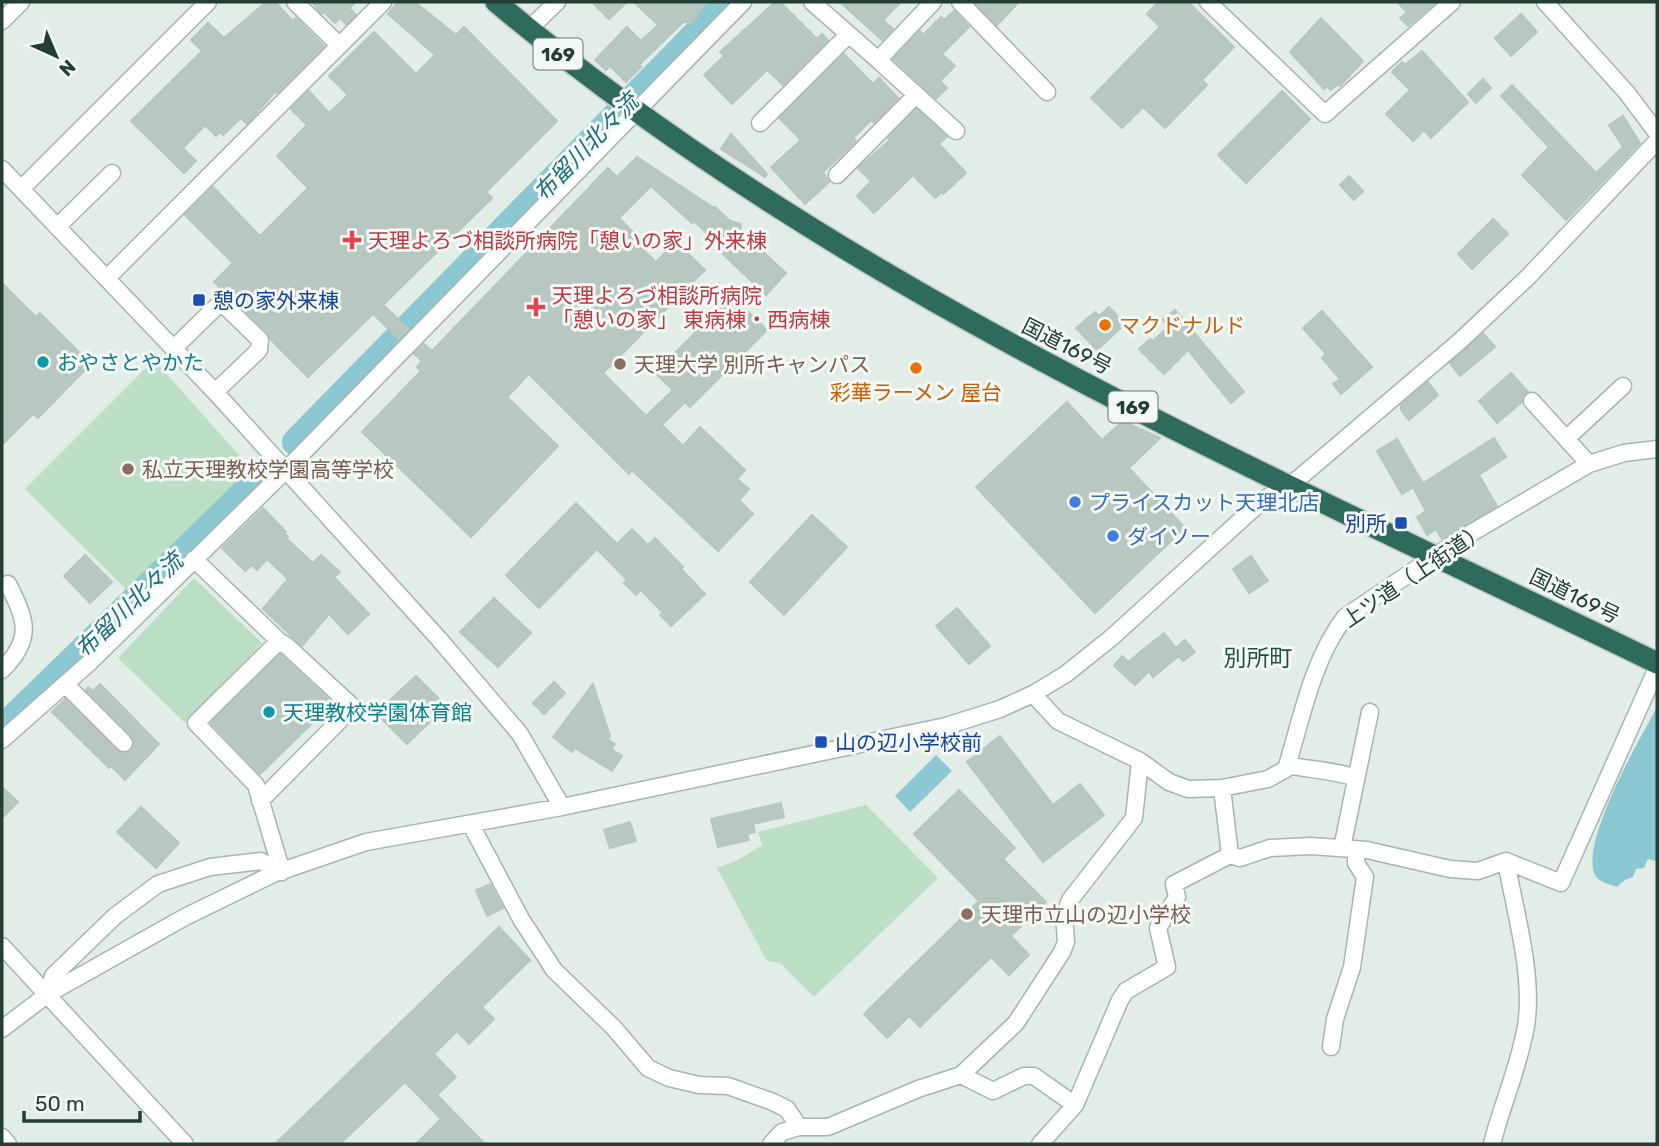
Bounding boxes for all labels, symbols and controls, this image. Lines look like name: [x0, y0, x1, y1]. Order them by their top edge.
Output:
north arrow: [21, 21, 91, 91]
road number: 169: [534, 38, 582, 70]
text: N: [55, 55, 80, 81]
water label: 布留川北々流: [528, 85, 646, 206]
place label: 天理よろづ相談所病院「憩いの家」外来棟: [368, 228, 767, 253]
marker: 天理よろづ相談所病院「憩いの家」外来棟: [342, 230, 362, 250]
place label: 天理よろづ相談所病院 「憩いの家」 東病棟・西病棟: [552, 283, 830, 332]
place label: 憩の家外来棟: [213, 288, 339, 313]
marker: 憩の家外来棟: [191, 292, 207, 308]
marker: 天理よろづ相談所病院 「憩いの家」 東病棟・西病棟: [526, 297, 546, 317]
street label: 国道169号: [1018, 313, 1116, 379]
place label: マクドナルド: [1119, 313, 1245, 338]
marker: マクドナルド: [1097, 317, 1113, 333]
place label: おやさとやかた: [57, 350, 204, 375]
place label: 天理大学 別所キャンパス: [634, 352, 870, 377]
marker: おやさとやかた: [35, 354, 51, 370]
marker: 天理大学 別所キャンパス: [612, 356, 628, 372]
marker: 彩華ラーメン 屋台: [908, 360, 924, 376]
place label: 彩華ラーメン 屋台: [830, 380, 1002, 405]
road number: 169: [1108, 392, 1158, 422]
place label: 私立天理教校学園高等学校: [142, 457, 394, 482]
marker: 私立天理教校学園高等学校: [120, 461, 136, 477]
place label: プライスカット天理北店: [1089, 490, 1319, 515]
marker: プライスカット天理北店: [1067, 494, 1083, 510]
place label: 別所: [1345, 511, 1387, 536]
marker: 別所: [1393, 515, 1409, 531]
street label: 上ツ道（上街道）: [1337, 518, 1491, 632]
place label: ダイソー: [1127, 524, 1211, 549]
marker: ダイソー: [1105, 528, 1121, 544]
water label: 布留川北々流: [70, 545, 191, 663]
street label: 国道169号: [1526, 563, 1624, 629]
district label: 別所町: [1224, 644, 1293, 672]
place label: 天理教校学園体育館: [283, 700, 472, 725]
marker: 天理教校学園体育館: [261, 704, 277, 720]
place label: 山の辺小学校前: [835, 730, 982, 755]
marker: 山の辺小学校前: [813, 734, 829, 750]
place label: 天理市立山の辺小学校: [981, 902, 1191, 927]
marker: 天理市立山の辺小学校: [959, 906, 975, 922]
scale bar: [24, 1080, 140, 1124]
text: 50 m: [35, 1091, 85, 1116]

